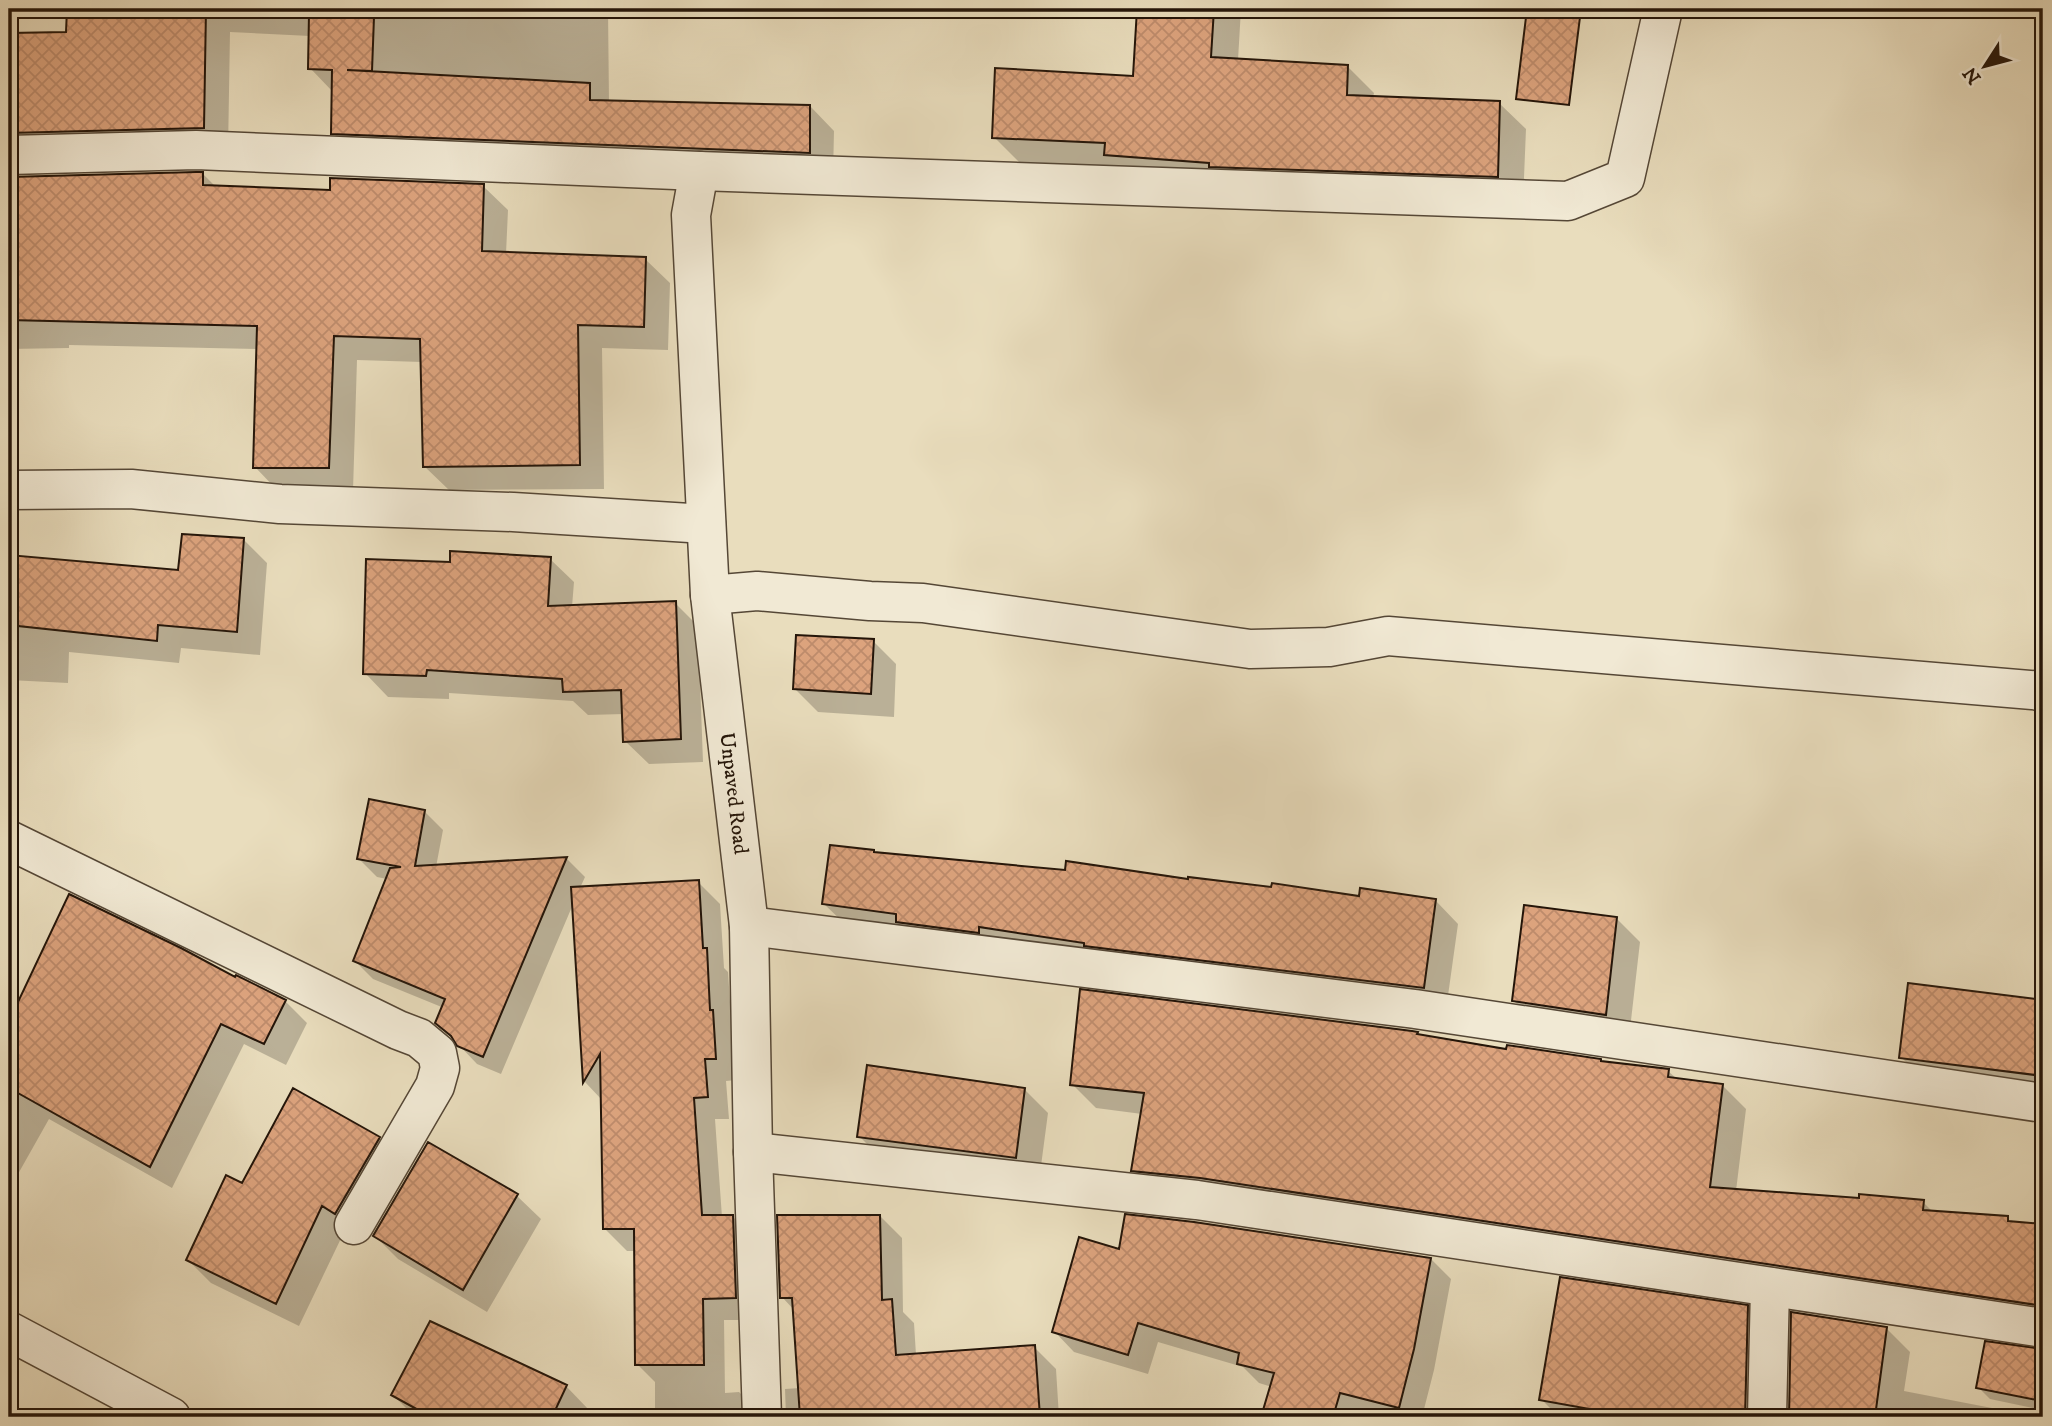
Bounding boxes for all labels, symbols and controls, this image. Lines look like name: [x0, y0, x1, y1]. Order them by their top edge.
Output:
north arrow: [1951, 32, 2021, 102]
text: N: [1958, 62, 1986, 88]
street label: Unpaved Road: [713, 731, 754, 856]

